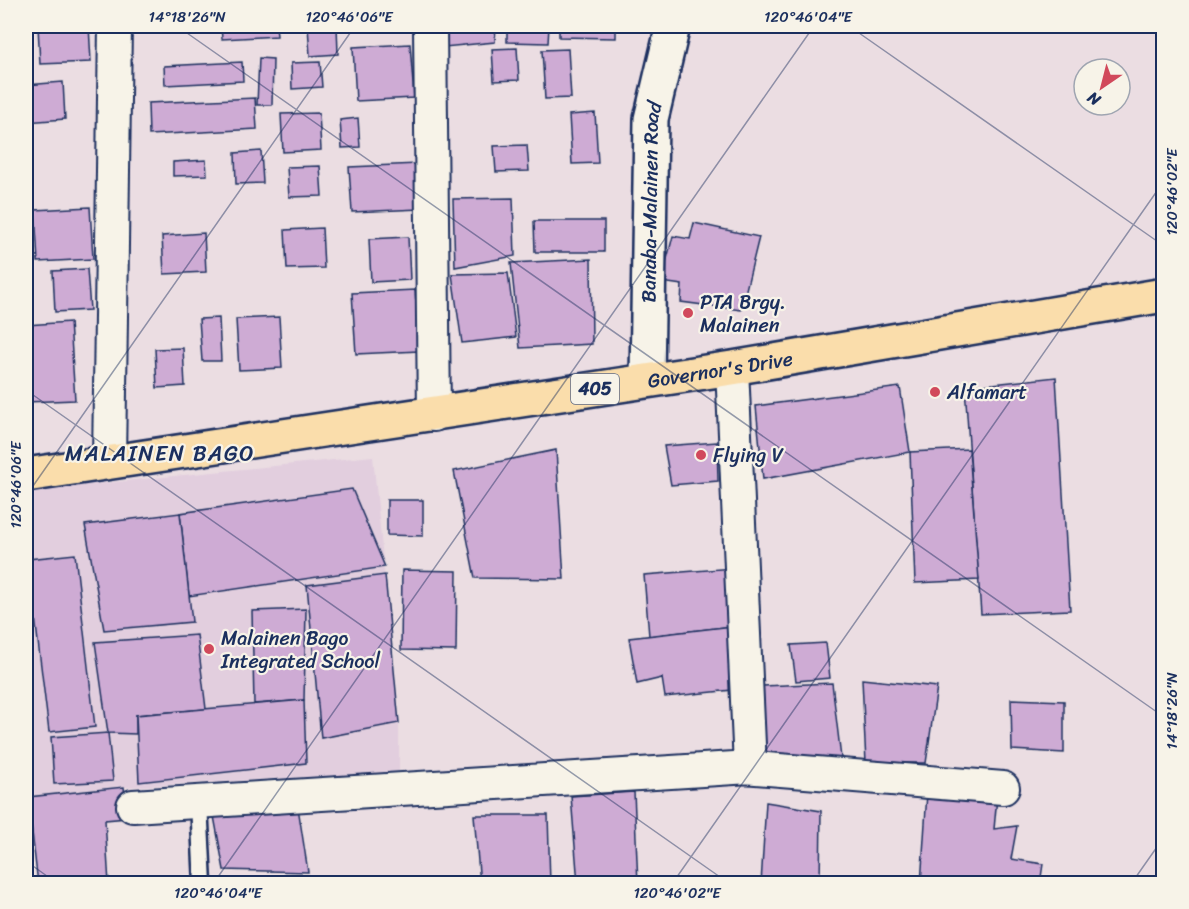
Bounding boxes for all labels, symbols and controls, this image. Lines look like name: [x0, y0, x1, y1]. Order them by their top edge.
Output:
text: 14°18'26"N: [148, 4, 226, 30]
text: 120°46'06"E: [305, 4, 394, 30]
text: 120°46'04"E: [764, 4, 854, 30]
north arrow: [1072, 57, 1132, 117]
text: N: [1080, 83, 1107, 115]
street label: Banaba-Malainen Road: [631, 96, 672, 303]
text: 120°46'02"E: [1159, 147, 1185, 236]
place label: PTA Brgy. Malainen: [700, 285, 786, 343]
marker: PTA Brgy. Malainen: [681, 306, 695, 320]
street label: Governor's Drive: [645, 341, 795, 398]
road number: 405: [571, 374, 619, 404]
place label: Alfamart: [946, 375, 1027, 410]
marker: Alfamart: [928, 385, 942, 399]
district label: MALAINEN BAGO: [65, 434, 255, 473]
place label: Flying V: [713, 438, 784, 473]
text: 120°46'06"E: [3, 440, 29, 529]
marker: Flying V: [694, 448, 708, 462]
place label: Malainen Bago Integrated School: [220, 621, 381, 679]
marker: Malainen Bago Integrated School: [202, 642, 216, 656]
text: 14°18'26"N: [1159, 672, 1185, 750]
text: 120°46'04"E: [174, 880, 264, 906]
text: 120°46'02"E: [633, 880, 722, 906]

